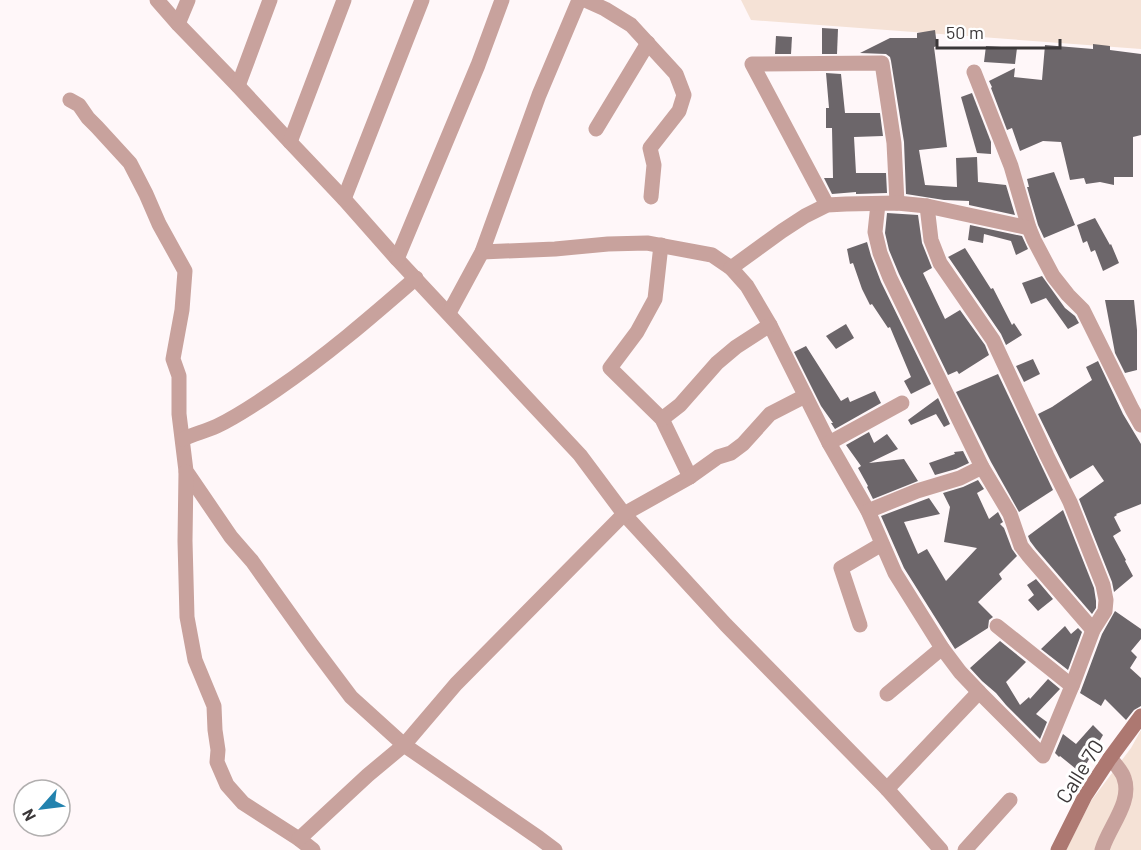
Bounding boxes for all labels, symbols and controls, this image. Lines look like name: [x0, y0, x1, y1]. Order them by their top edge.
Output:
scale bar: [937, 12, 1060, 50]
text: 50 m: [946, 21, 984, 43]
street label: Calle 70: [1050, 735, 1108, 807]
north arrow: [12, 778, 72, 838]
text: N: [17, 806, 39, 824]

